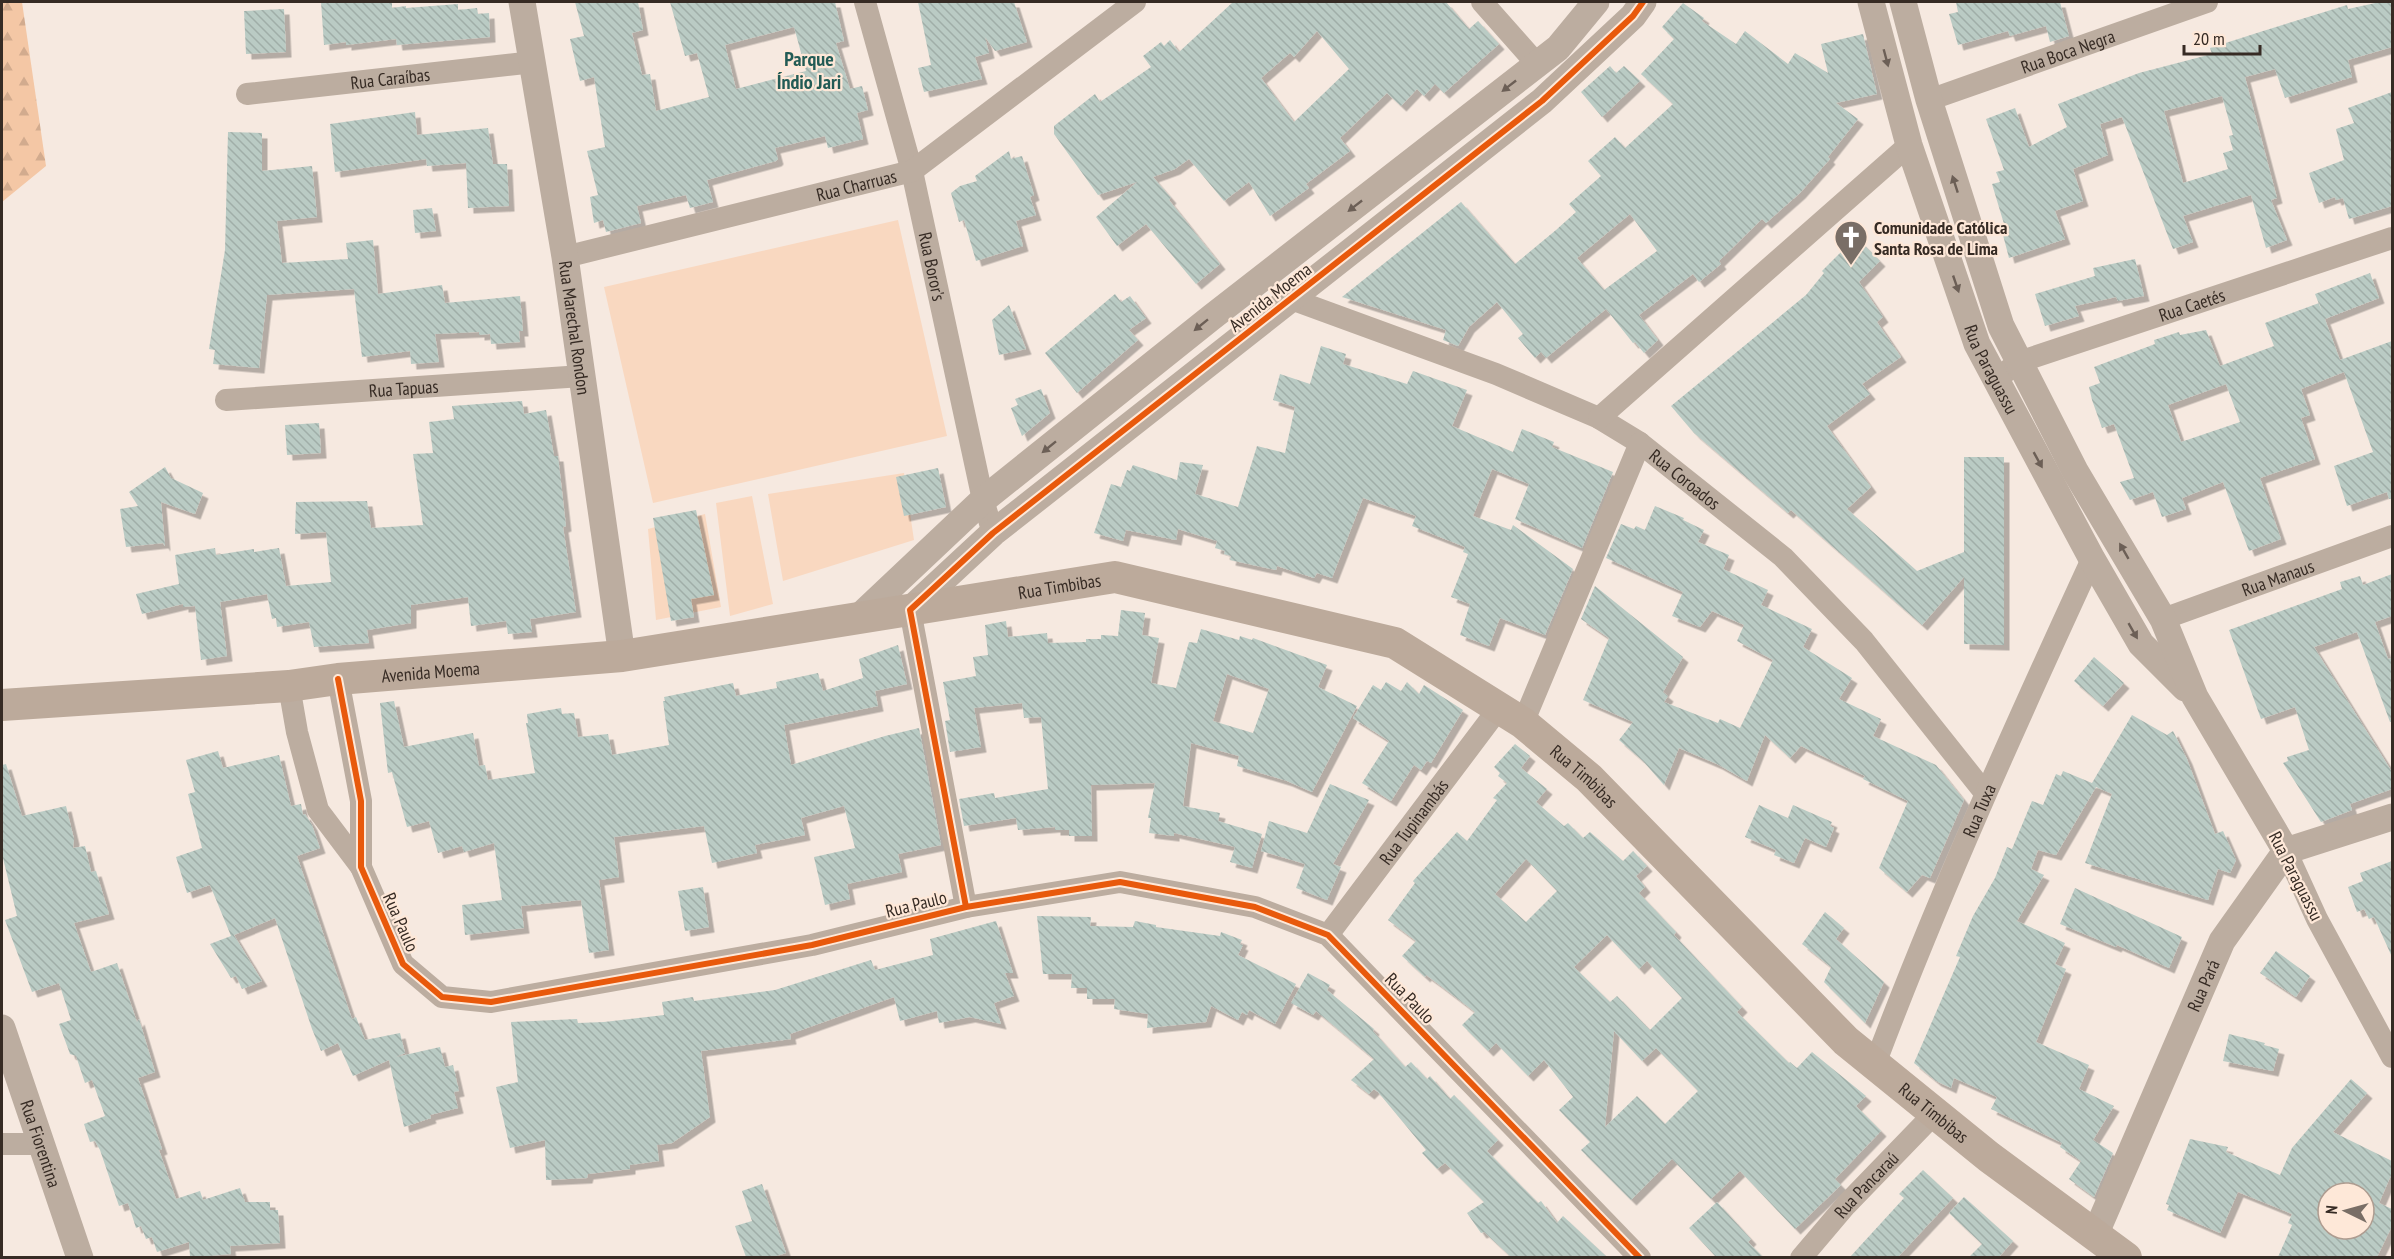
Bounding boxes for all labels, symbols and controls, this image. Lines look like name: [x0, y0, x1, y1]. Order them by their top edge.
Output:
scale bar: [2184, 18, 2260, 56]
street label: Rua Boca Negra: [2018, 24, 2118, 78]
text: 20 m: [2193, 27, 2225, 50]
district label: Parque Índio Jari: [777, 46, 841, 95]
one-way arrow: [1881, 49, 1891, 67]
street label: Rua Caraíbas: [349, 62, 431, 94]
one-way arrow: [1501, 79, 1517, 92]
street label: Rua Charruas: [814, 164, 899, 206]
one-way arrow: [1950, 175, 1960, 193]
one-way arrow: [1347, 199, 1363, 212]
place label: Comunidade Católica Santa Rosa de Lima: [1874, 216, 2007, 260]
church icon: Comunidade Católica Santa Rosa de Lima: [1833, 219, 1869, 266]
street label: Rua Boror's: [914, 230, 951, 303]
street label: Avenida Moema: [1224, 258, 1316, 336]
street label: Rua Marechal Rondon: [554, 259, 596, 396]
one-way arrow: [1952, 275, 1962, 293]
street label: Rua Caetés: [2156, 283, 2228, 326]
one-way arrow: [1194, 319, 1209, 331]
street label: Rua Paraguassu: [1960, 321, 2024, 418]
street label: Rua Tapuas: [368, 374, 439, 402]
one-way arrow: [1041, 440, 1057, 453]
street label: Rua Coroados: [1645, 444, 1725, 514]
one-way arrow: [2033, 452, 2043, 469]
one-way arrow: [2118, 543, 2129, 559]
street label: Rua Manaus: [2238, 554, 2317, 601]
street label: Rua Timbibas: [1016, 568, 1102, 604]
one-way arrow: [2128, 623, 2139, 639]
street label: Avenida Moema: [380, 656, 481, 687]
street label: Rua Timbibas: [1546, 739, 1623, 812]
street label: Rua Tupinambás: [1374, 774, 1453, 869]
street label: Rua Tuxa: [1957, 780, 2000, 841]
street label: Rua Paraguassu: [2264, 827, 2328, 925]
street label: Rua Paulo: [883, 885, 949, 923]
street label: Rua Paulo: [378, 889, 424, 955]
street label: Rua Pará: [2182, 956, 2224, 1015]
street label: Rua Paulo: [1380, 968, 1440, 1028]
street label: Rua Timbibas: [1894, 1077, 1974, 1148]
street label: Rua Fiorentina: [16, 1097, 67, 1190]
street label: Rua Pancaraú: [1829, 1146, 1903, 1223]
north arrow: [2316, 1181, 2376, 1241]
text: N: [2321, 1205, 2341, 1215]

